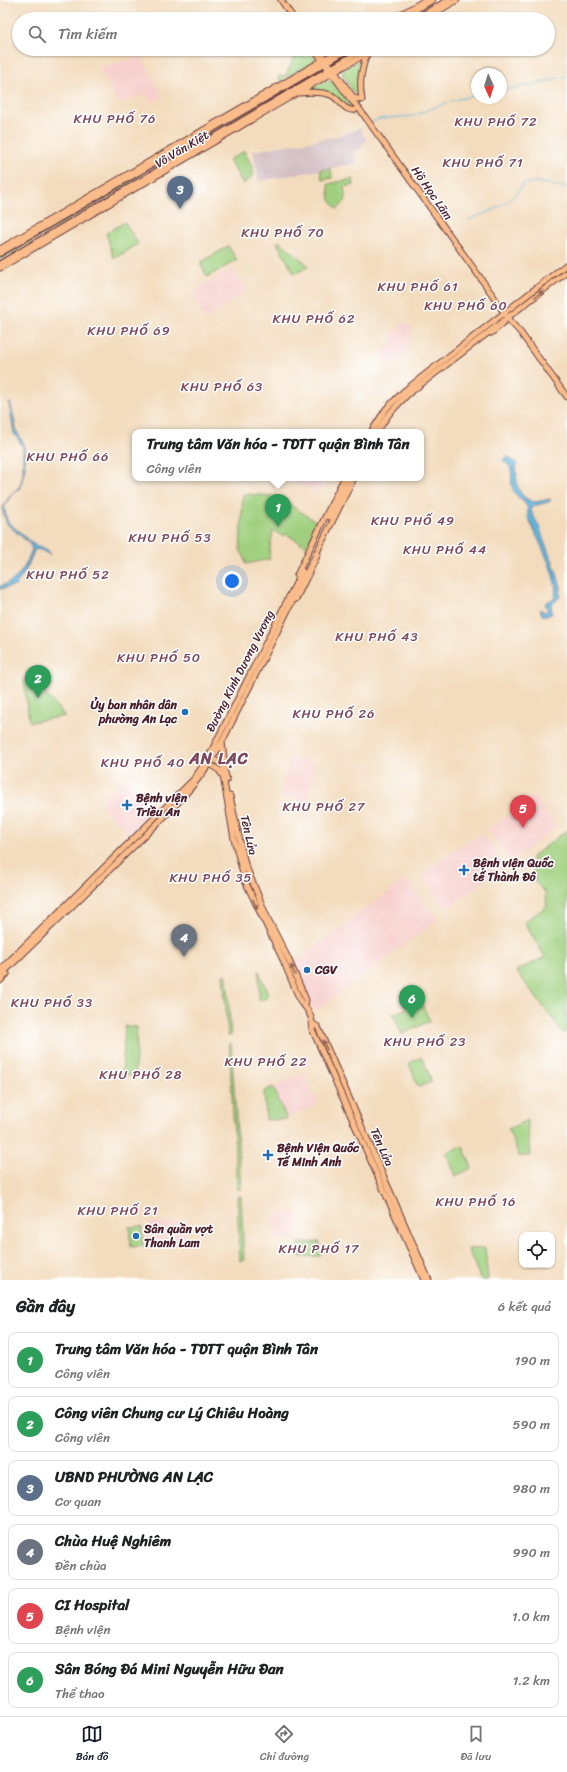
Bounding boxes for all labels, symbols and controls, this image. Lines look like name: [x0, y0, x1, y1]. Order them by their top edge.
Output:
search box: [12, 12, 555, 56]
text: Tìm kiếm: [58, 21, 117, 47]
icon: search: [26, 23, 48, 45]
north arrow: [471, 68, 507, 104]
district label: KHU PHỐ 76: [74, 107, 156, 130]
district label: KHU PHỐ 72: [455, 110, 537, 133]
street label: Võ Văn Kiệt: [151, 124, 213, 174]
district label: KHU PHỐ 71: [443, 151, 524, 174]
street label: Hồ Học Lãm: [405, 161, 459, 225]
pin: 3: [167, 176, 193, 209]
district label: KHU PHỐ 70: [241, 221, 325, 244]
district label: KHU PHỐ 61: [378, 275, 458, 298]
one-way arrow: [533, 290, 544, 298]
district label: KHU PHỐ 60: [424, 294, 508, 317]
district label: KHU PHỐ 62: [273, 307, 355, 330]
district label: KHU PHỐ 69: [87, 319, 171, 342]
district label: KHU PHỐ 63: [181, 375, 263, 398]
popup: [132, 429, 424, 481]
text: Trung tâm Văn hóa - TDTT quận Bình Tân: [147, 431, 409, 457]
district label: KHU PHỐ 66: [27, 445, 109, 468]
text: Công viên: [147, 457, 202, 480]
pin: 1: [265, 494, 291, 527]
district label: KHU PHỐ 49: [371, 509, 455, 532]
district label: KHU PHỐ 53: [128, 526, 212, 549]
district label: KHU PHỐ 44: [403, 538, 487, 561]
district label: KHU PHỐ 52: [26, 563, 110, 586]
your location: [222, 571, 242, 591]
street label: Đường Kinh Dương Vương: [200, 606, 280, 736]
district label: KHU PHỐ 43: [335, 625, 419, 648]
district label: KHU PHỐ 50: [117, 646, 201, 669]
pin: 2: [25, 665, 51, 698]
place label: Ủy ban nhân dân phường An Lạc: [90, 694, 178, 730]
district label: KHU PHỐ 26: [293, 702, 375, 725]
marker: Ủy ban nhân dân phường An Lạc: [180, 707, 190, 717]
district label: AN LẠC: [188, 744, 249, 773]
district label: KHU PHỐ 40: [101, 751, 185, 774]
place label: Bệnh viện Triều An: [136, 787, 188, 823]
district label: KHU PHỐ 27: [283, 795, 366, 818]
pin: 5: [510, 795, 536, 828]
marker: Bệnh viện Triều An: [121, 799, 133, 811]
street label: Tên Lửa: [234, 813, 264, 857]
place label: Bệnh viện Quốc tế Thành Đô: [473, 852, 555, 888]
marker: Bệnh viện Quốc tế Thành Đô: [458, 864, 470, 876]
district label: KHU PHỐ 35: [169, 866, 253, 889]
one-way arrow: [252, 898, 258, 909]
pin: 4: [171, 924, 197, 957]
place label: CGV: [314, 959, 338, 981]
one-way arrow: [290, 963, 296, 975]
marker: CGV: [302, 965, 312, 975]
pin: 6: [399, 985, 425, 1018]
district label: KHU PHỐ 33: [11, 991, 93, 1014]
district label: KHU PHỐ 23: [384, 1030, 466, 1053]
one-way arrow: [322, 1038, 328, 1050]
district label: KHU PHỐ 22: [225, 1050, 308, 1073]
district label: KHU PHỐ 28: [99, 1063, 183, 1086]
street label: Tên Lửa: [364, 1124, 400, 1170]
place label: Bệnh Viện Quốc Tế Minh Anh: [277, 1137, 360, 1173]
marker: Bệnh Viện Quốc Tế Minh Anh: [262, 1149, 274, 1161]
district label: KHU PHỐ 16: [436, 1190, 516, 1213]
district label: KHU PHỐ 21: [77, 1199, 159, 1222]
place label: Sân quần vợt Thanh Lam: [143, 1218, 214, 1254]
marker: Sân quần vợt Thanh Lam: [131, 1231, 141, 1241]
map controls: [519, 1232, 555, 1268]
button: locate: [519, 1232, 555, 1268]
district label: KHU PHỐ 17: [279, 1237, 360, 1260]
text: Gần đây: [16, 1291, 75, 1321]
text: 6 kết quả: [498, 1295, 551, 1318]
text: Trung tâm Văn hóa - TDTT quận Bình Tân: [55, 1336, 318, 1362]
text: 1: [27, 1349, 33, 1372]
text: 190 m: [515, 1349, 550, 1372]
text: Công viên: [55, 1362, 110, 1385]
text: Công viên Chung cư Lý Chiêu Hoàng: [55, 1400, 289, 1426]
text: 2: [26, 1413, 34, 1436]
text: 590 m: [512, 1413, 550, 1436]
text: Công viên: [55, 1426, 110, 1449]
text: UBND PHƯỜNG AN LẠC: [55, 1464, 213, 1490]
text: 3: [26, 1477, 34, 1500]
text: 980 m: [513, 1477, 550, 1500]
text: Cơ quan: [55, 1490, 101, 1513]
text: Chùa Huệ Nghiêm: [55, 1528, 171, 1554]
text: 4: [26, 1541, 34, 1564]
text: 990 m: [512, 1541, 550, 1564]
text: Đền chùa: [55, 1554, 107, 1577]
text: CI Hospital: [55, 1592, 129, 1618]
text: 5: [26, 1605, 34, 1628]
text: 1.0 km: [512, 1605, 550, 1628]
text: Bệnh viện: [55, 1618, 110, 1641]
text: Sân Bóng Đá Mini Nguyễn Hữu Đan: [55, 1656, 284, 1682]
text: 6: [26, 1669, 34, 1692]
text: 1.2 km: [513, 1669, 550, 1692]
text: Thể thao: [55, 1682, 105, 1705]
tab: Bản đồ: [76, 1723, 108, 1766]
tab: Chỉ đường: [260, 1723, 309, 1766]
tab: Đã lưu: [460, 1723, 491, 1766]

